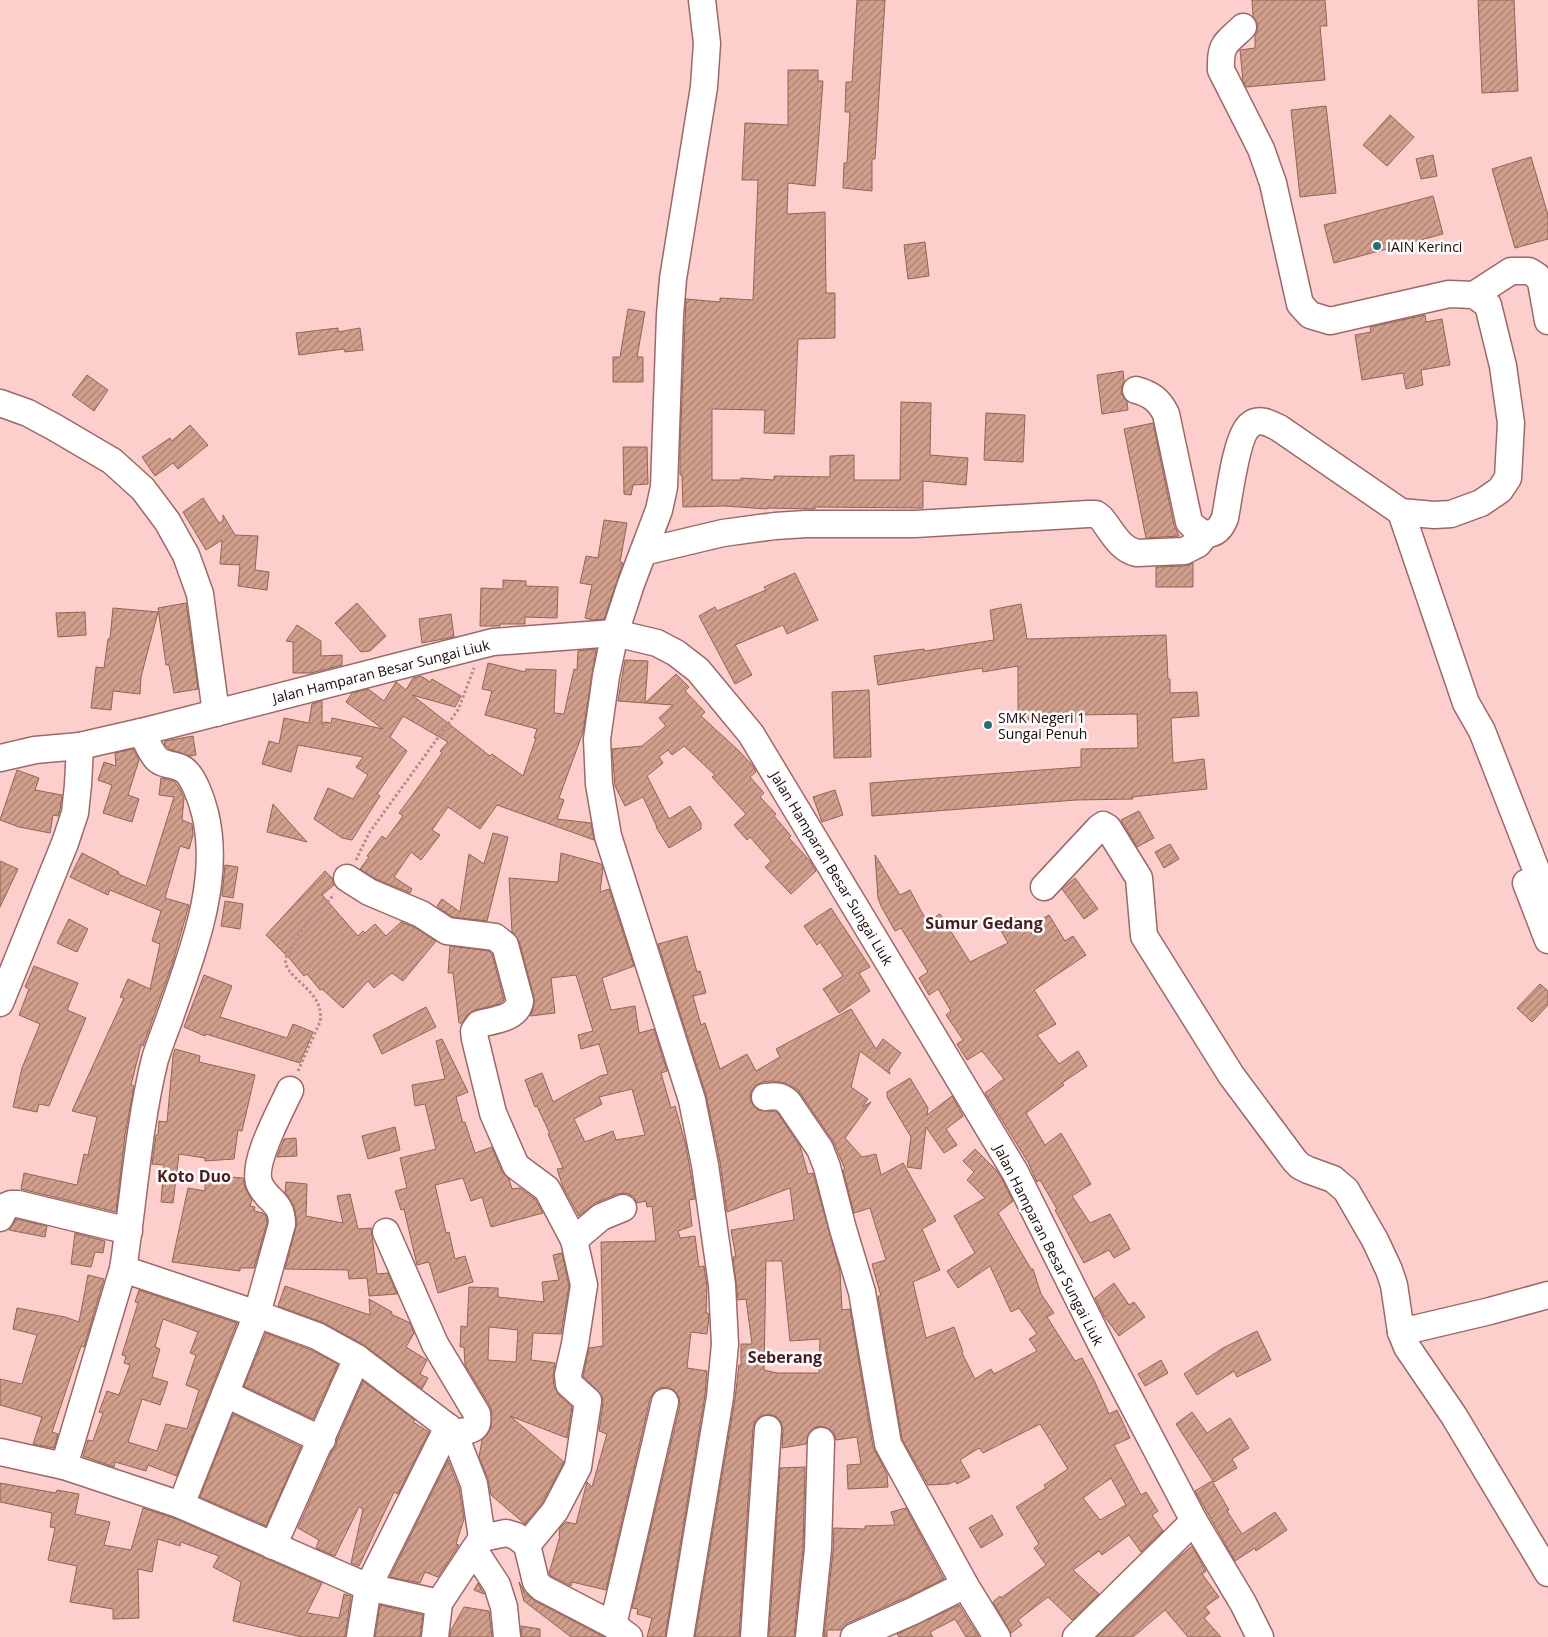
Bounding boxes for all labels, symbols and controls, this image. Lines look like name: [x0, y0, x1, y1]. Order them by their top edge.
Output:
place label: IAIN Kerinci: [1387, 237, 1462, 256]
marker: IAIN Kerinci: [1371, 240, 1383, 252]
street label: Jalan Hamparan Besar Sungai Liuk: [269, 635, 492, 708]
place label: SMK Negeri 1 Sungai Penuh: [998, 708, 1087, 743]
marker: SMK Negeri 1 Sungai Penuh: [982, 719, 994, 731]
street label: Jalan Hamparan Besar Sungai Liuk: [765, 766, 898, 969]
district label: Sumur Gedang: [925, 912, 1043, 934]
street label: Jalan Hamparan Besar Sungai Liuk: [989, 1140, 1108, 1349]
district label: Koto Duo: [157, 1165, 231, 1187]
district label: Seberang: [748, 1346, 822, 1368]

